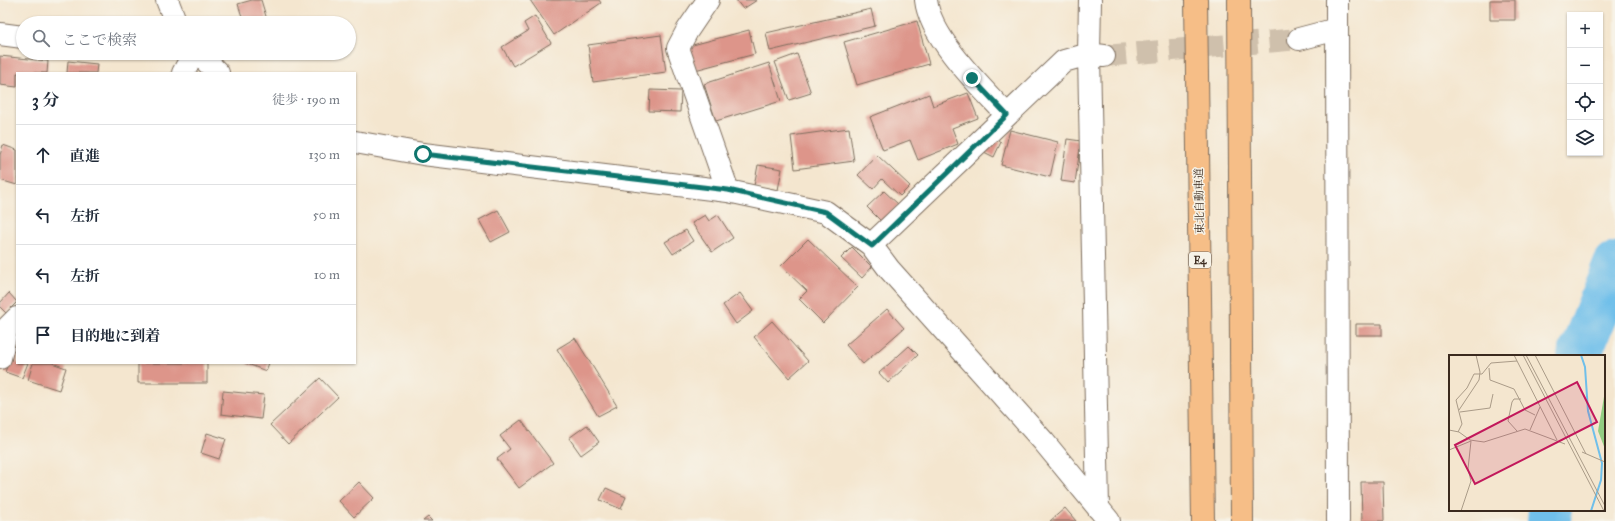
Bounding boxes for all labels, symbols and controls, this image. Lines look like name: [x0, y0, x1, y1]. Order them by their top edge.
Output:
map controls: [1567, 12, 1603, 156]
button: +: [1567, 12, 1603, 48]
search box: [16, 16, 356, 60]
icon: search: [30, 27, 52, 49]
text: ここで検索: [62, 31, 137, 49]
button: −: [1567, 48, 1603, 84]
route end: [963, 69, 981, 87]
button: locate: [1567, 84, 1603, 120]
text: 3 分: [32, 90, 59, 111]
text: 徒歩 · 190 m: [272, 92, 340, 108]
button: layers: [1567, 120, 1603, 156]
icon: ahead: [32, 144, 54, 166]
route start: [414, 145, 432, 163]
text: 直進: [70, 147, 100, 165]
text: 130 m: [308, 147, 340, 163]
street label: 東北自動車道: [1192, 168, 1207, 234]
icon: left: [32, 204, 54, 226]
text: 左折: [70, 207, 100, 225]
text: 50 m: [313, 207, 340, 223]
road number: E4: [1189, 252, 1211, 268]
icon: left: [32, 264, 54, 286]
text: 左折: [70, 267, 100, 285]
text: 10 m: [314, 267, 340, 283]
icon: arrive: [32, 324, 54, 346]
text: 目的地に到着: [70, 327, 160, 345]
inset map: [1449, 355, 1605, 511]

